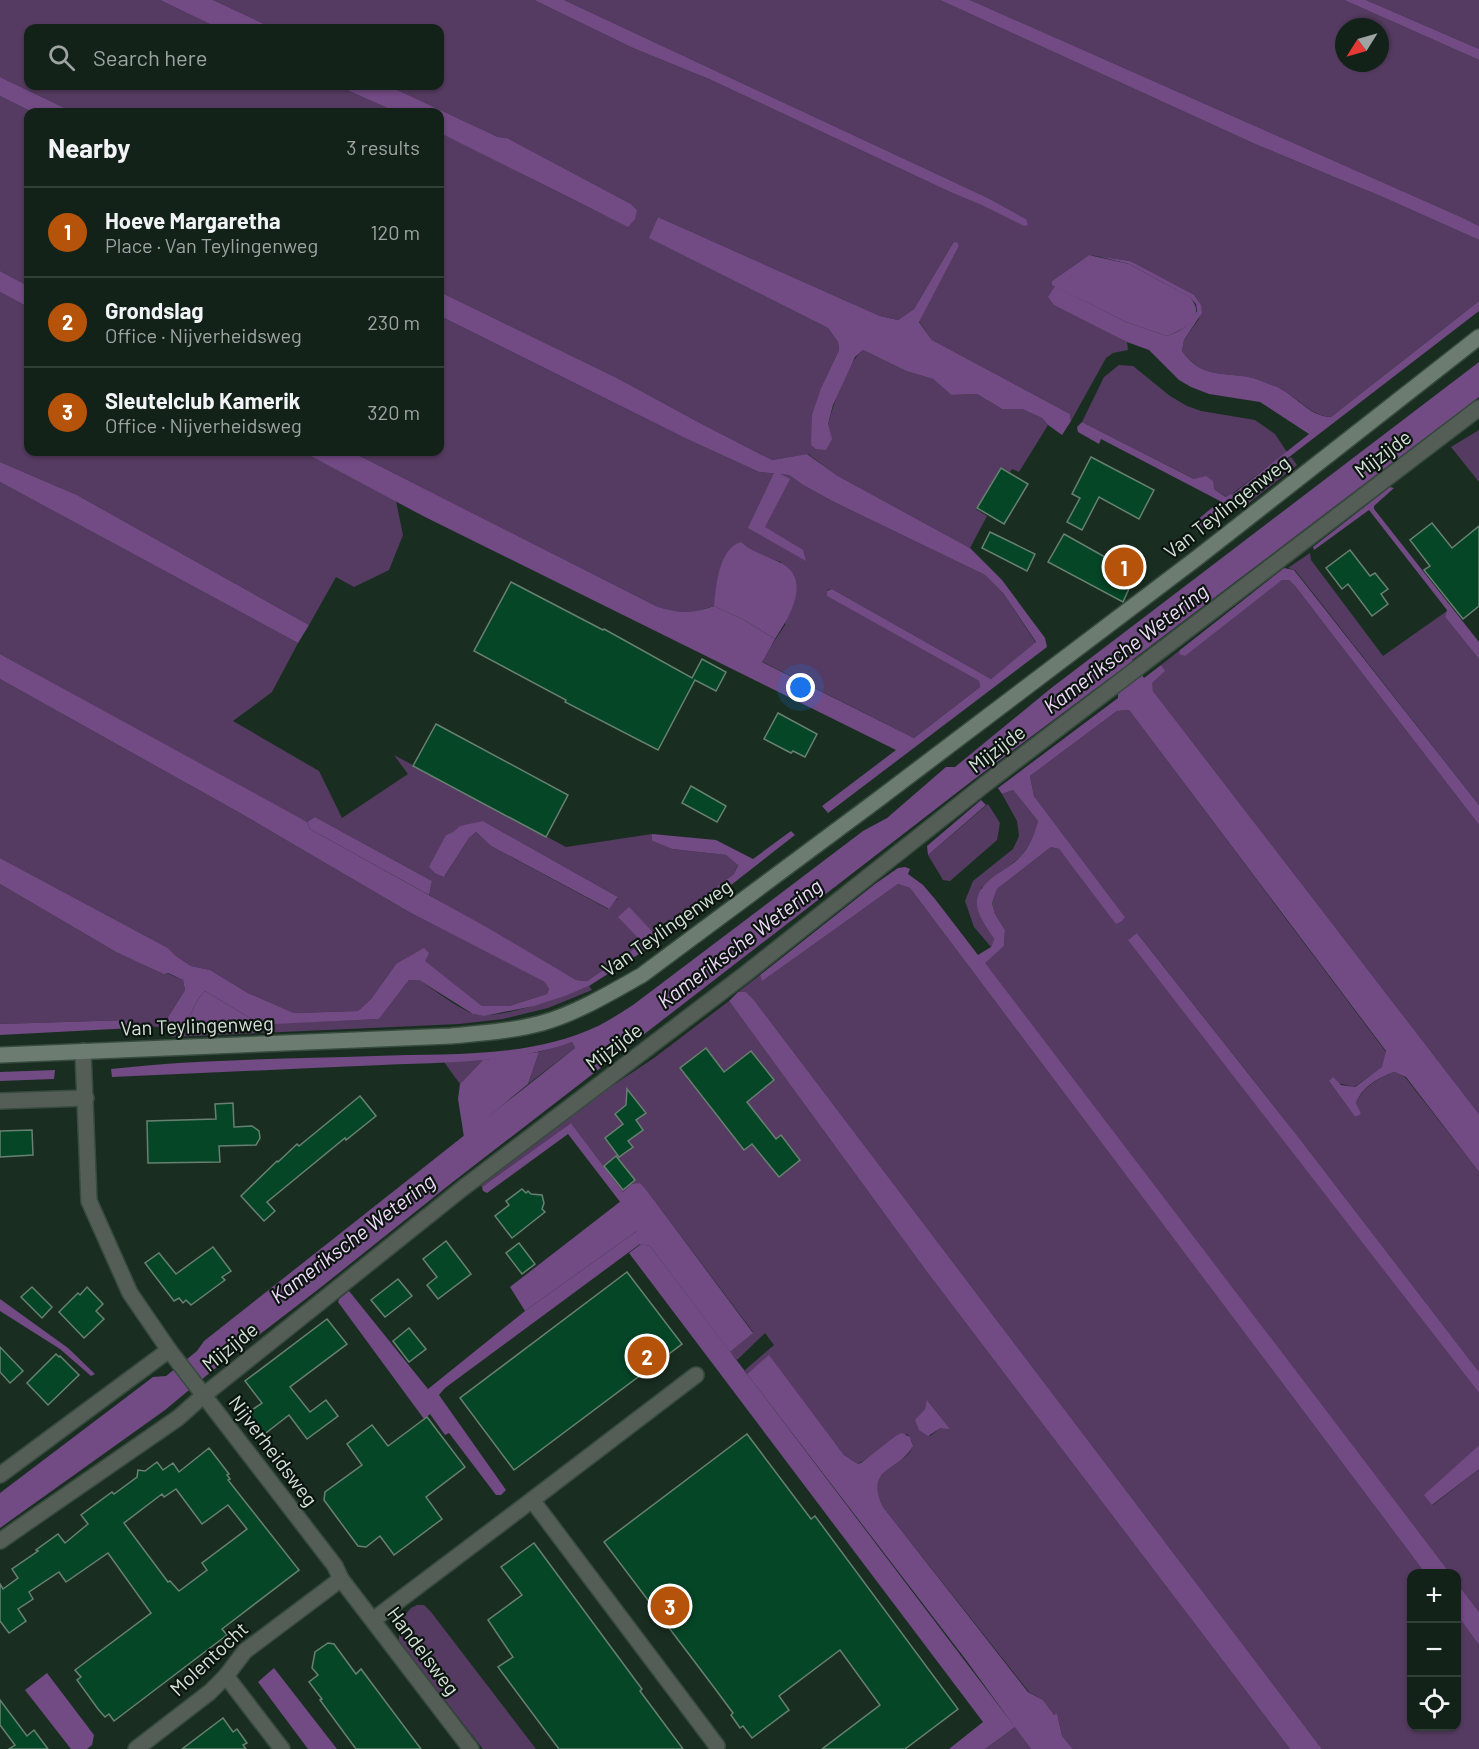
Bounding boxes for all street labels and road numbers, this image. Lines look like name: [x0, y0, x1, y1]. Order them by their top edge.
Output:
street label: Mijzijde: [1349, 424, 1415, 482]
street label: Van Teylingenweg: [1159, 450, 1294, 563]
street label: Mijzijde: [963, 719, 1029, 777]
street label: Van Teylingenweg: [597, 873, 736, 981]
street label: Van Teylingenweg: [120, 1010, 274, 1040]
street label: Mijzijde: [580, 1017, 646, 1075]
street label: Mijzijde: [197, 1317, 262, 1376]
street label: Nijverheidsweg: [224, 1390, 323, 1510]
street label: Handelsweg: [383, 1601, 465, 1699]
street label: Molentocht: [164, 1616, 252, 1700]

